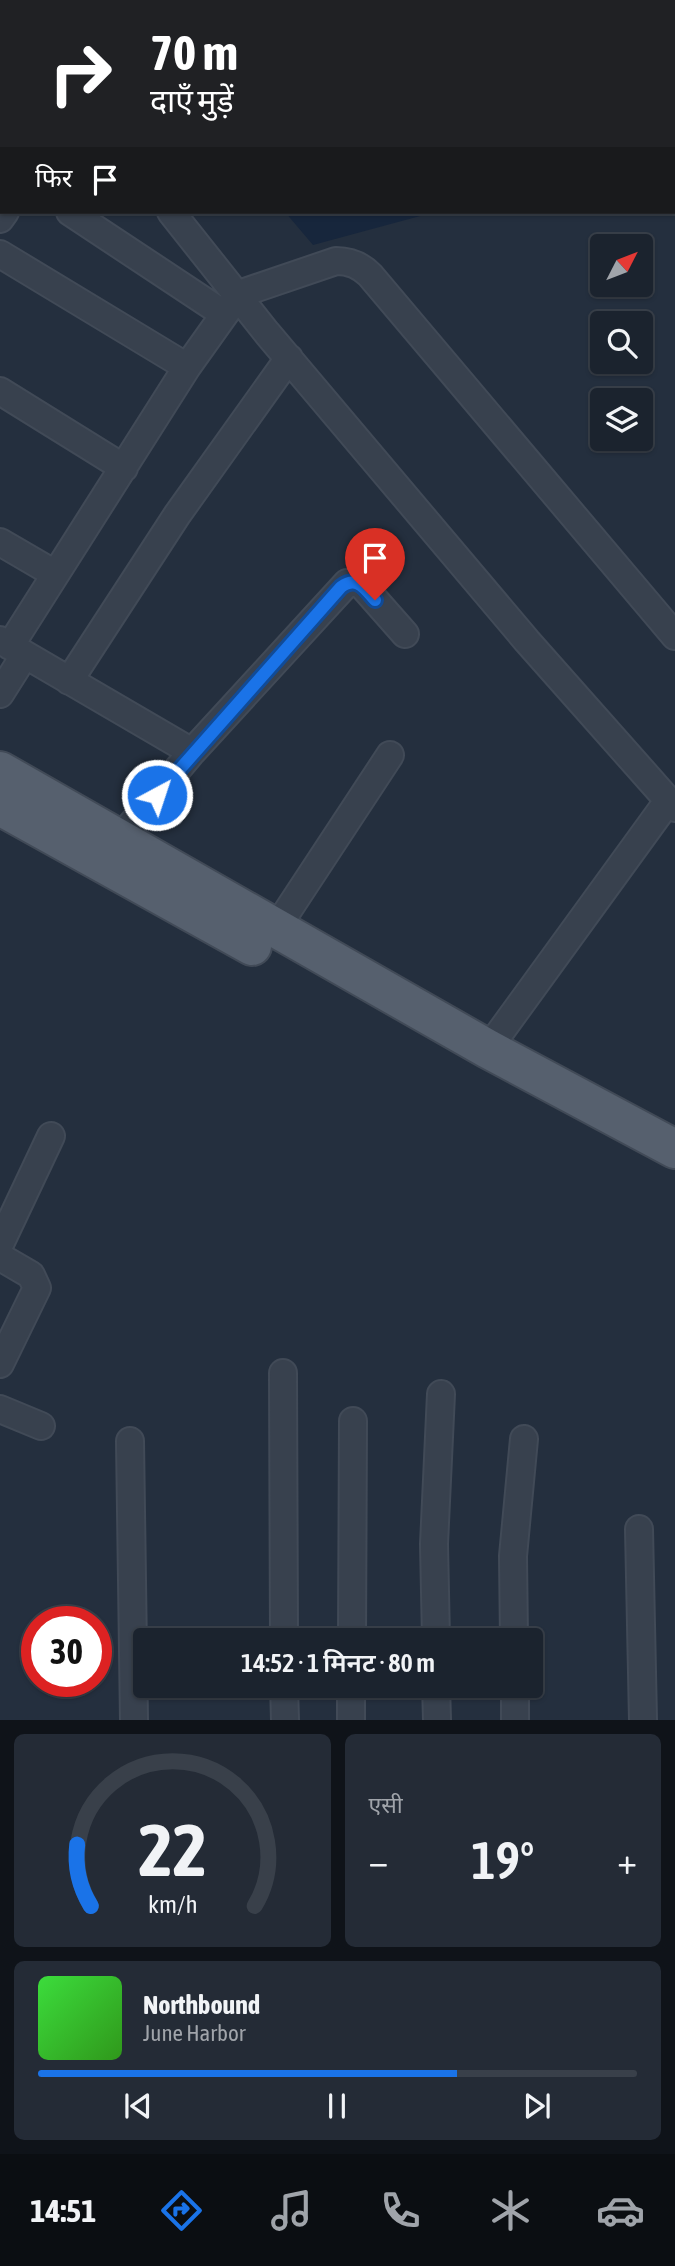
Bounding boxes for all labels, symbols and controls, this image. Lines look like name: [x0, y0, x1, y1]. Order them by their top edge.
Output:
text: 70 m: [150, 24, 238, 80]
icon: right: [35, 28, 126, 119]
text: दाएँ मुड़ें: [150, 82, 234, 119]
icon: arrive: [86, 161, 124, 199]
text: फिर: [35, 163, 72, 193]
north arrow: [590, 234, 653, 298]
map controls: [590, 234, 653, 451]
button: search: [590, 311, 653, 374]
button: layers: [590, 388, 653, 451]
pin: [345, 528, 405, 600]
icon: arrive: [356, 539, 394, 577]
position arrow: [120, 758, 194, 832]
speed limit sign: 30: [21, 1606, 112, 1697]
text: 14:52 · 1 मिनट · 80 m: [241, 1648, 435, 1678]
text: एसी: [369, 1792, 403, 1818]
text: 22: [138, 1809, 206, 1892]
text: 19°: [471, 1830, 534, 1890]
text: −: [369, 1839, 388, 1882]
text: +: [617, 1839, 637, 1882]
text: km/h: [147, 1890, 197, 1918]
text: Northbound: [143, 1990, 260, 2020]
text: June Harbor: [143, 2020, 246, 2046]
icon: previous: [119, 2087, 157, 2125]
icon: pause: [318, 2087, 356, 2125]
icon: next: [518, 2087, 556, 2125]
icon: directions: [157, 2186, 206, 2235]
icon: music: [267, 2186, 316, 2235]
icon: phone: [376, 2186, 425, 2235]
icon: climate: [486, 2186, 535, 2235]
icon: car: [596, 2186, 645, 2235]
text: 14:51: [30, 2192, 96, 2229]

